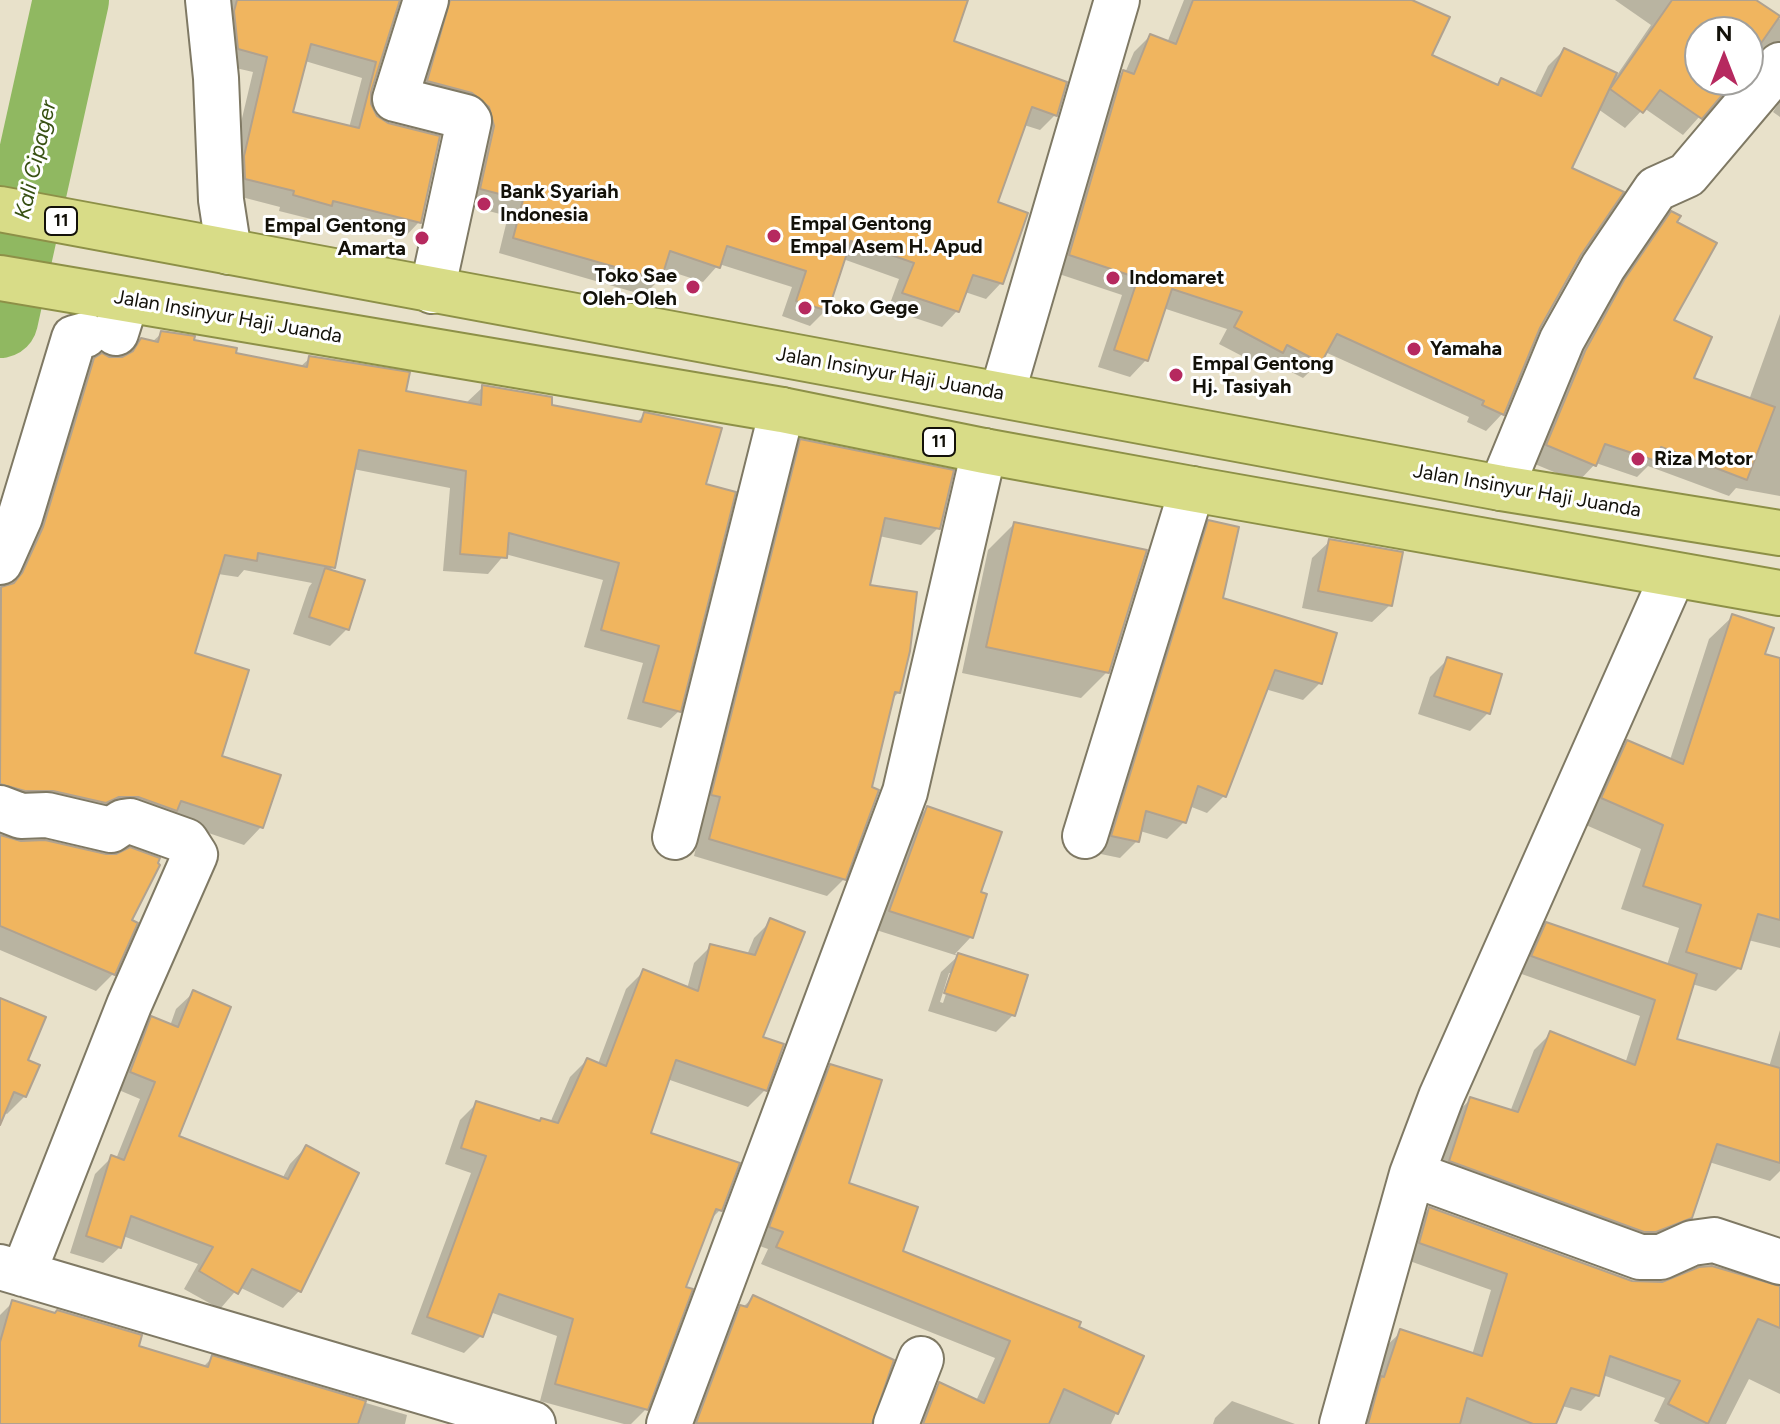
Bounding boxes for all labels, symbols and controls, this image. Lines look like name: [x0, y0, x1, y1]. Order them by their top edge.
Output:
north arrow: [1684, 16, 1764, 96]
text: N: [1715, 20, 1733, 47]
water label: Kali Cipager: [10, 98, 62, 222]
place label: Bank Syariah Indonesia: [500, 180, 619, 227]
marker: Bank Syariah Indonesia: [475, 195, 493, 213]
road number: 11: [45, 207, 77, 235]
place label: Empal Gentong Empal Asem H. Apud: [790, 212, 983, 259]
place label: Empal Gentong Amarta: [264, 214, 406, 261]
marker: Empal Gentong Empal Asem H. Apud: [765, 227, 783, 245]
marker: Empal Gentong Amarta: [413, 229, 431, 247]
place label: Toko Sae Oleh-Oleh: [583, 264, 677, 311]
place label: Indomaret: [1129, 266, 1224, 290]
marker: Indomaret: [1104, 269, 1122, 287]
marker: Toko Sae Oleh-Oleh: [684, 278, 702, 296]
street label: Jalan Insinyur Haji Juanda: [112, 285, 344, 349]
place label: Toko Gege: [821, 296, 919, 320]
marker: Toko Gege: [796, 299, 814, 317]
place label: Yamaha: [1430, 337, 1502, 361]
marker: Yamaha: [1405, 340, 1423, 358]
street label: Jalan Insinyur Haji Juanda: [774, 342, 1006, 406]
place label: Empal Gentong Hj. Tasiyah: [1192, 352, 1334, 399]
marker: Empal Gentong Hj. Tasiyah: [1167, 366, 1185, 384]
road number: 11: [923, 428, 955, 456]
place label: Riza Motor: [1654, 447, 1753, 471]
marker: Riza Motor: [1629, 450, 1647, 468]
street label: Jalan Insinyur Haji Juanda: [1411, 459, 1643, 523]

